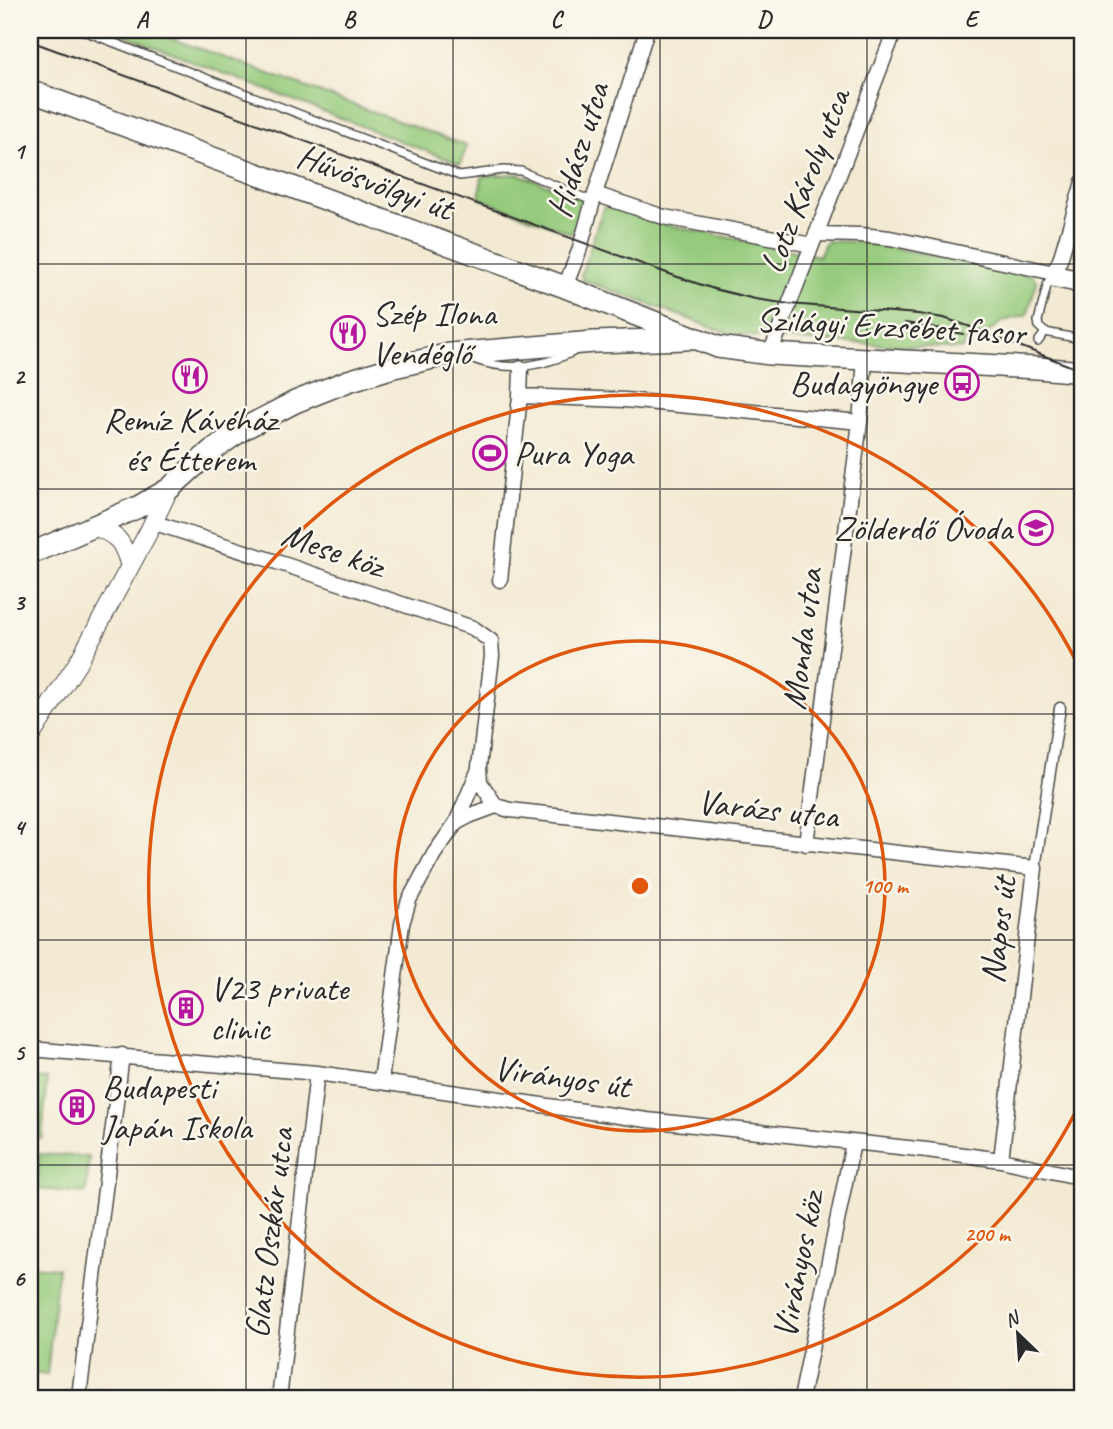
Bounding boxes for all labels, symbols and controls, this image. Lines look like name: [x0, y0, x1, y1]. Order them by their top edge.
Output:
text: A: [136, 5, 150, 34]
text: B: [343, 5, 357, 34]
text: C: [551, 5, 565, 34]
text: D: [757, 5, 773, 34]
text: E: [965, 5, 981, 34]
street label: Hidász utca: [536, 76, 620, 223]
street label: Lotz Károly utca: [749, 80, 862, 279]
street label: Hűvösvölgyi út: [291, 133, 462, 232]
text: 1: [14, 137, 27, 166]
place label: Szép Ilona Vendéglő: [372, 291, 498, 376]
street label: Szilágyi Erzsébet fasor: [755, 296, 1029, 356]
restaurant icon: Szép Ilona Vendéglő: [329, 314, 367, 352]
restaurant icon: Remíz Kávéház és Étterem: [171, 357, 209, 395]
place label: Budagyöngye: [790, 361, 940, 406]
text: 2: [14, 362, 27, 391]
bus stop icon: Budagyöngye: [943, 364, 981, 402]
place label: Remíz Kávéház és Étterem: [103, 397, 281, 482]
place label: Pura Yoga: [514, 431, 636, 476]
sports icon: Pura Yoga: [471, 434, 509, 472]
place label: Zölderdő Óvoda: [834, 506, 1014, 551]
school or university icon: Zölderdő Óvoda: [1017, 509, 1055, 547]
street label: Mese köz: [276, 512, 393, 590]
street label: Monda utca: [771, 563, 833, 712]
text: 3: [14, 588, 27, 617]
street label: Varázs utca: [696, 779, 842, 839]
text: 4: [14, 813, 27, 842]
street label: Napos út: [969, 871, 1027, 986]
text: 100 m: [862, 873, 910, 899]
centre of rings: [628, 874, 652, 898]
place label: V23 private clinic: [210, 966, 351, 1051]
building icon: V23 private clinic: [167, 989, 205, 1027]
text: 5: [14, 1038, 26, 1067]
street label: Virányos út: [491, 1045, 636, 1109]
place label: Budapesti Japán Iskola: [100, 1065, 253, 1150]
building icon: Budapesti Japán Iskola: [58, 1088, 96, 1126]
street label: Glatz Oszkár utca: [234, 1124, 304, 1341]
street label: Virányos köz: [762, 1184, 835, 1342]
text: 200 m: [964, 1221, 1012, 1247]
text: 6: [14, 1264, 27, 1293]
north arrow: [984, 1300, 1054, 1370]
text: N: [1001, 1305, 1025, 1333]

